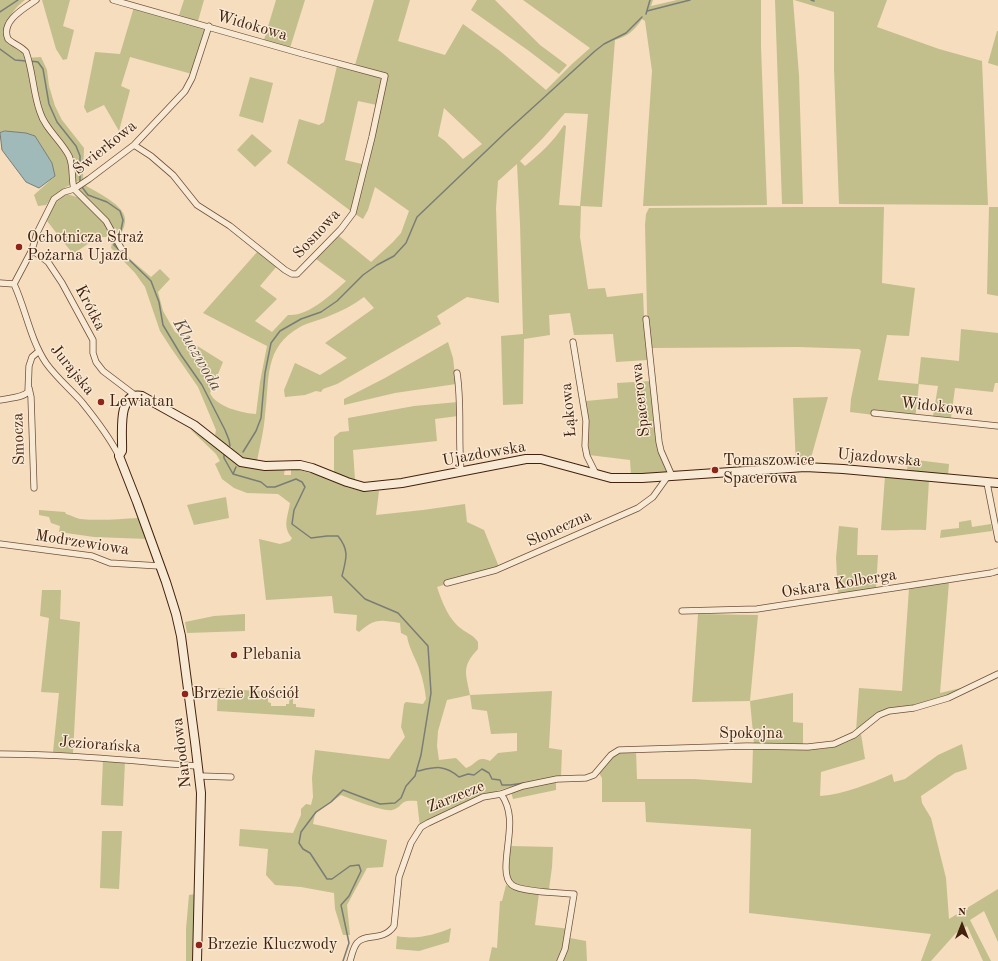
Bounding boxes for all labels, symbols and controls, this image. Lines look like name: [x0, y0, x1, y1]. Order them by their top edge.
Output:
street label: Widokowa: [214, 7, 290, 45]
street label: Świerkowa: [69, 117, 141, 179]
street label: Sosnowa: [289, 205, 345, 263]
place label: Ochotnicza Straż Pożarna Ujazd: [27, 228, 144, 266]
marker: Ochotnicza Straż Pożarna Ujazd: [14, 242, 24, 252]
street label: Krótka: [70, 282, 110, 334]
water label: Kluczwoda: [168, 315, 226, 395]
street label: Jurajska: [46, 341, 98, 399]
street label: Spacerowa: [628, 362, 654, 438]
street label: Łąkowa: [557, 382, 581, 438]
place label: Lewiatan: [109, 392, 174, 412]
street label: Widokowa: [900, 394, 974, 420]
marker: Lewiatan: [96, 397, 106, 407]
street label: Smocza: [8, 412, 30, 466]
street label: Ujazdowska: [441, 437, 527, 471]
street label: Ujazdowska: [836, 445, 922, 471]
place label: Tomaszowice Spacerowa: [723, 451, 815, 489]
marker: Tomaszowice Spacerowa: [710, 465, 720, 475]
street label: Słoneczna: [524, 506, 594, 552]
street label: Modrzewiowa: [34, 526, 130, 560]
street label: Oskara Kolberga: [780, 565, 898, 603]
place label: Plebania: [242, 645, 302, 665]
marker: Plebania: [229, 650, 239, 660]
place label: Brzezie Kościół: [193, 684, 299, 704]
marker: Brzezie Kościół: [180, 689, 190, 699]
street label: Narodowa: [168, 717, 196, 789]
street label: Spokojna: [719, 724, 783, 744]
street label: Jeziorańska: [59, 733, 141, 757]
street label: Zarzecze: [424, 777, 488, 817]
north arrow: [942, 905, 982, 945]
text: N: [958, 907, 966, 918]
place label: Brzezie Kluczwody: [207, 935, 338, 955]
marker: Brzezie Kluczwody: [194, 940, 204, 950]

